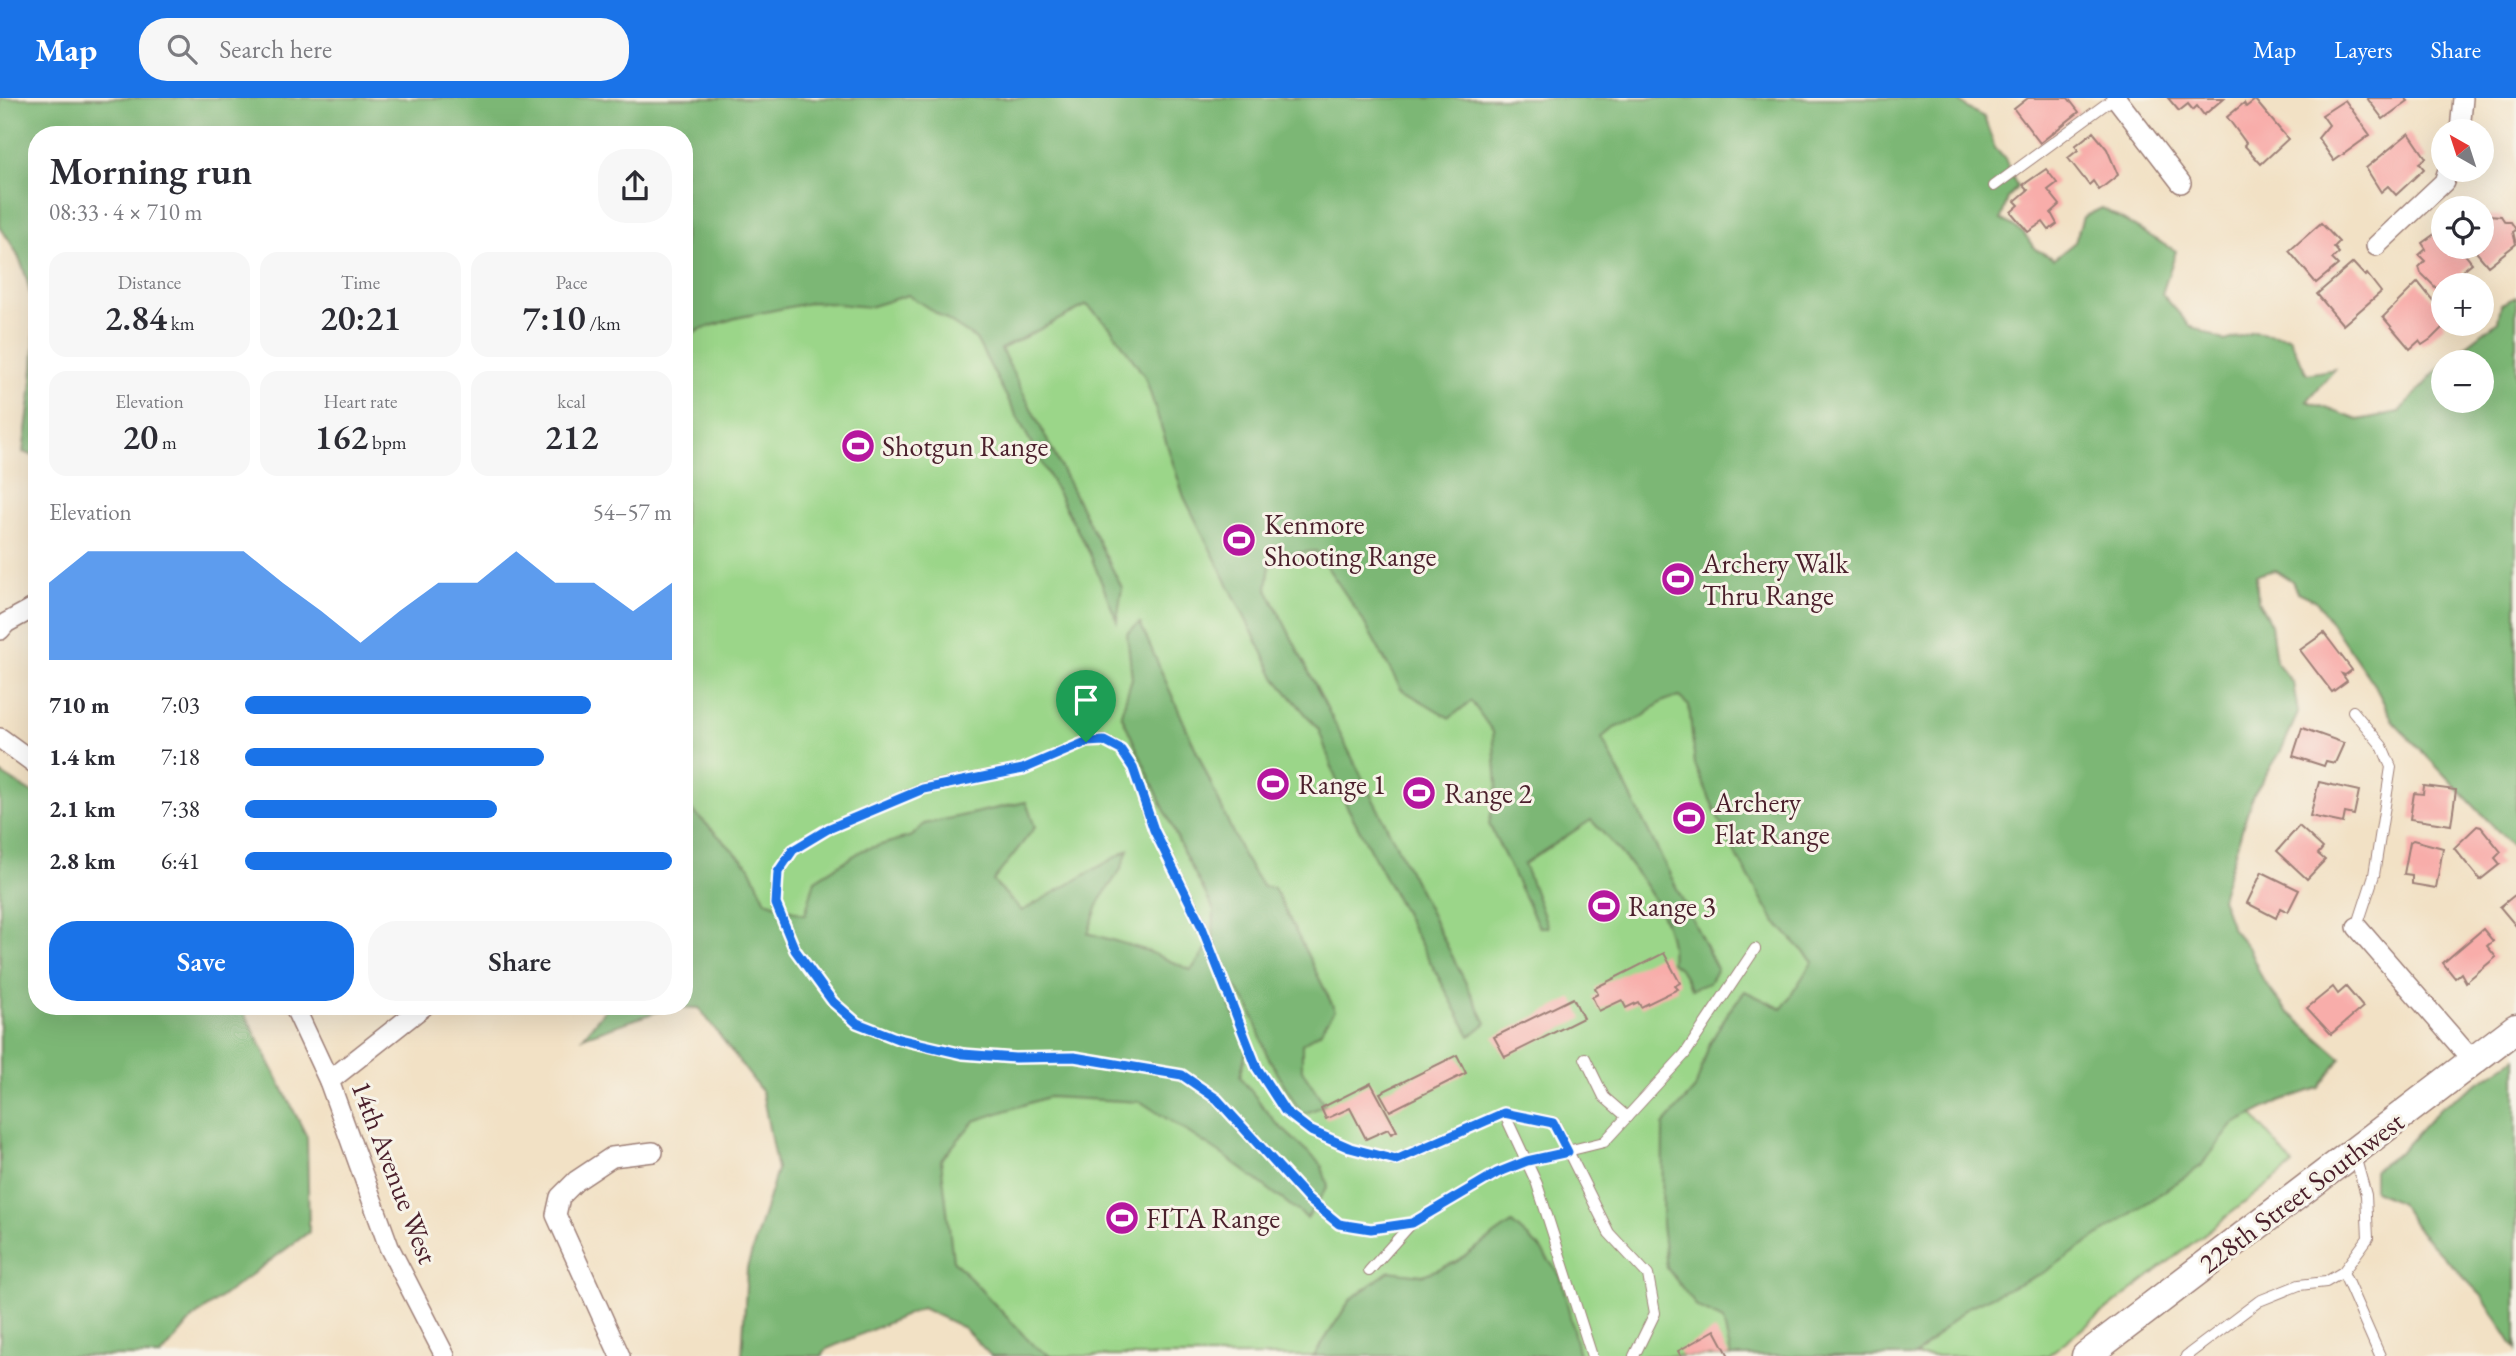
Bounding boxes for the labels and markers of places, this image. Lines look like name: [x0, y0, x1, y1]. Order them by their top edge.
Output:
sports icon: Shotgun Range: [839, 427, 877, 465]
place label: Shotgun Range: [882, 428, 1049, 464]
place label: Kenmore Shooting Range: [1264, 506, 1436, 574]
sports icon: Kenmore Shooting Range: [1220, 521, 1258, 559]
place label: Archery Walk Thru Range: [1701, 545, 1849, 613]
sports icon: Archery Walk Thru Range: [1659, 560, 1697, 598]
pin: [1056, 670, 1116, 742]
sports icon: Range 1: [1254, 765, 1292, 803]
place label: Range 1: [1298, 766, 1386, 802]
sports icon: Range 2: [1400, 774, 1438, 812]
place label: Range 2: [1444, 775, 1533, 811]
place label: Archery Flat Range: [1713, 784, 1830, 852]
sports icon: Archery Flat Range: [1670, 799, 1708, 837]
sports icon: Range 3: [1585, 887, 1623, 925]
place label: Range 3: [1628, 888, 1716, 924]
sports icon: FITA Range: [1103, 1199, 1141, 1237]
place label: FITA Range: [1146, 1200, 1280, 1236]

